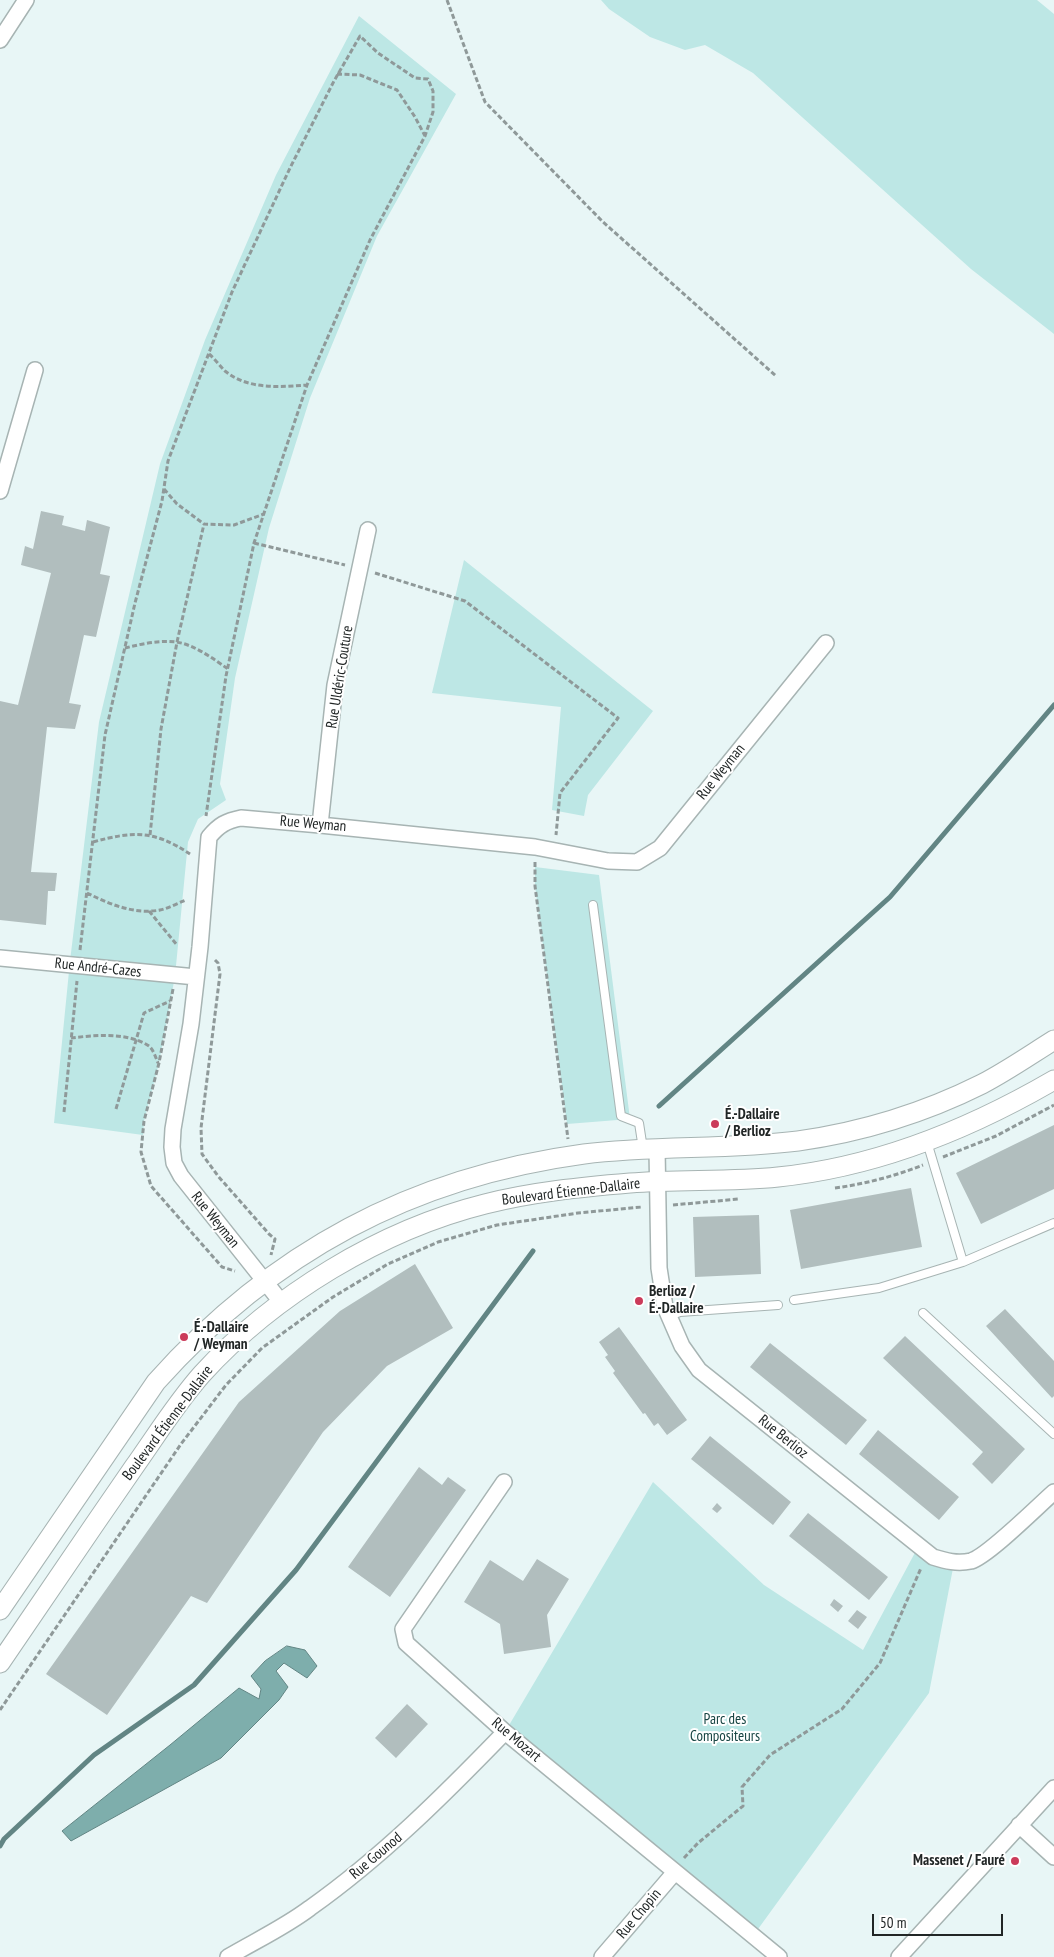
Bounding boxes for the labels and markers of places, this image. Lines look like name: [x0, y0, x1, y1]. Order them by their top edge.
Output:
place label: É.-Dallaire / Berlioz: [725, 1106, 780, 1141]
marker: É.-Dallaire / Berlioz: [709, 1118, 721, 1130]
place label: Berlioz / É.-Dallaire: [649, 1283, 704, 1318]
marker: Berlioz / É.-Dallaire: [633, 1295, 645, 1307]
place label: É.-Dallaire / Weyman: [194, 1319, 249, 1354]
marker: É.-Dallaire / Weyman: [178, 1331, 190, 1343]
place label: Massenet / Fauré: [913, 1852, 1005, 1870]
marker: Massenet / Fauré: [1009, 1855, 1021, 1867]

